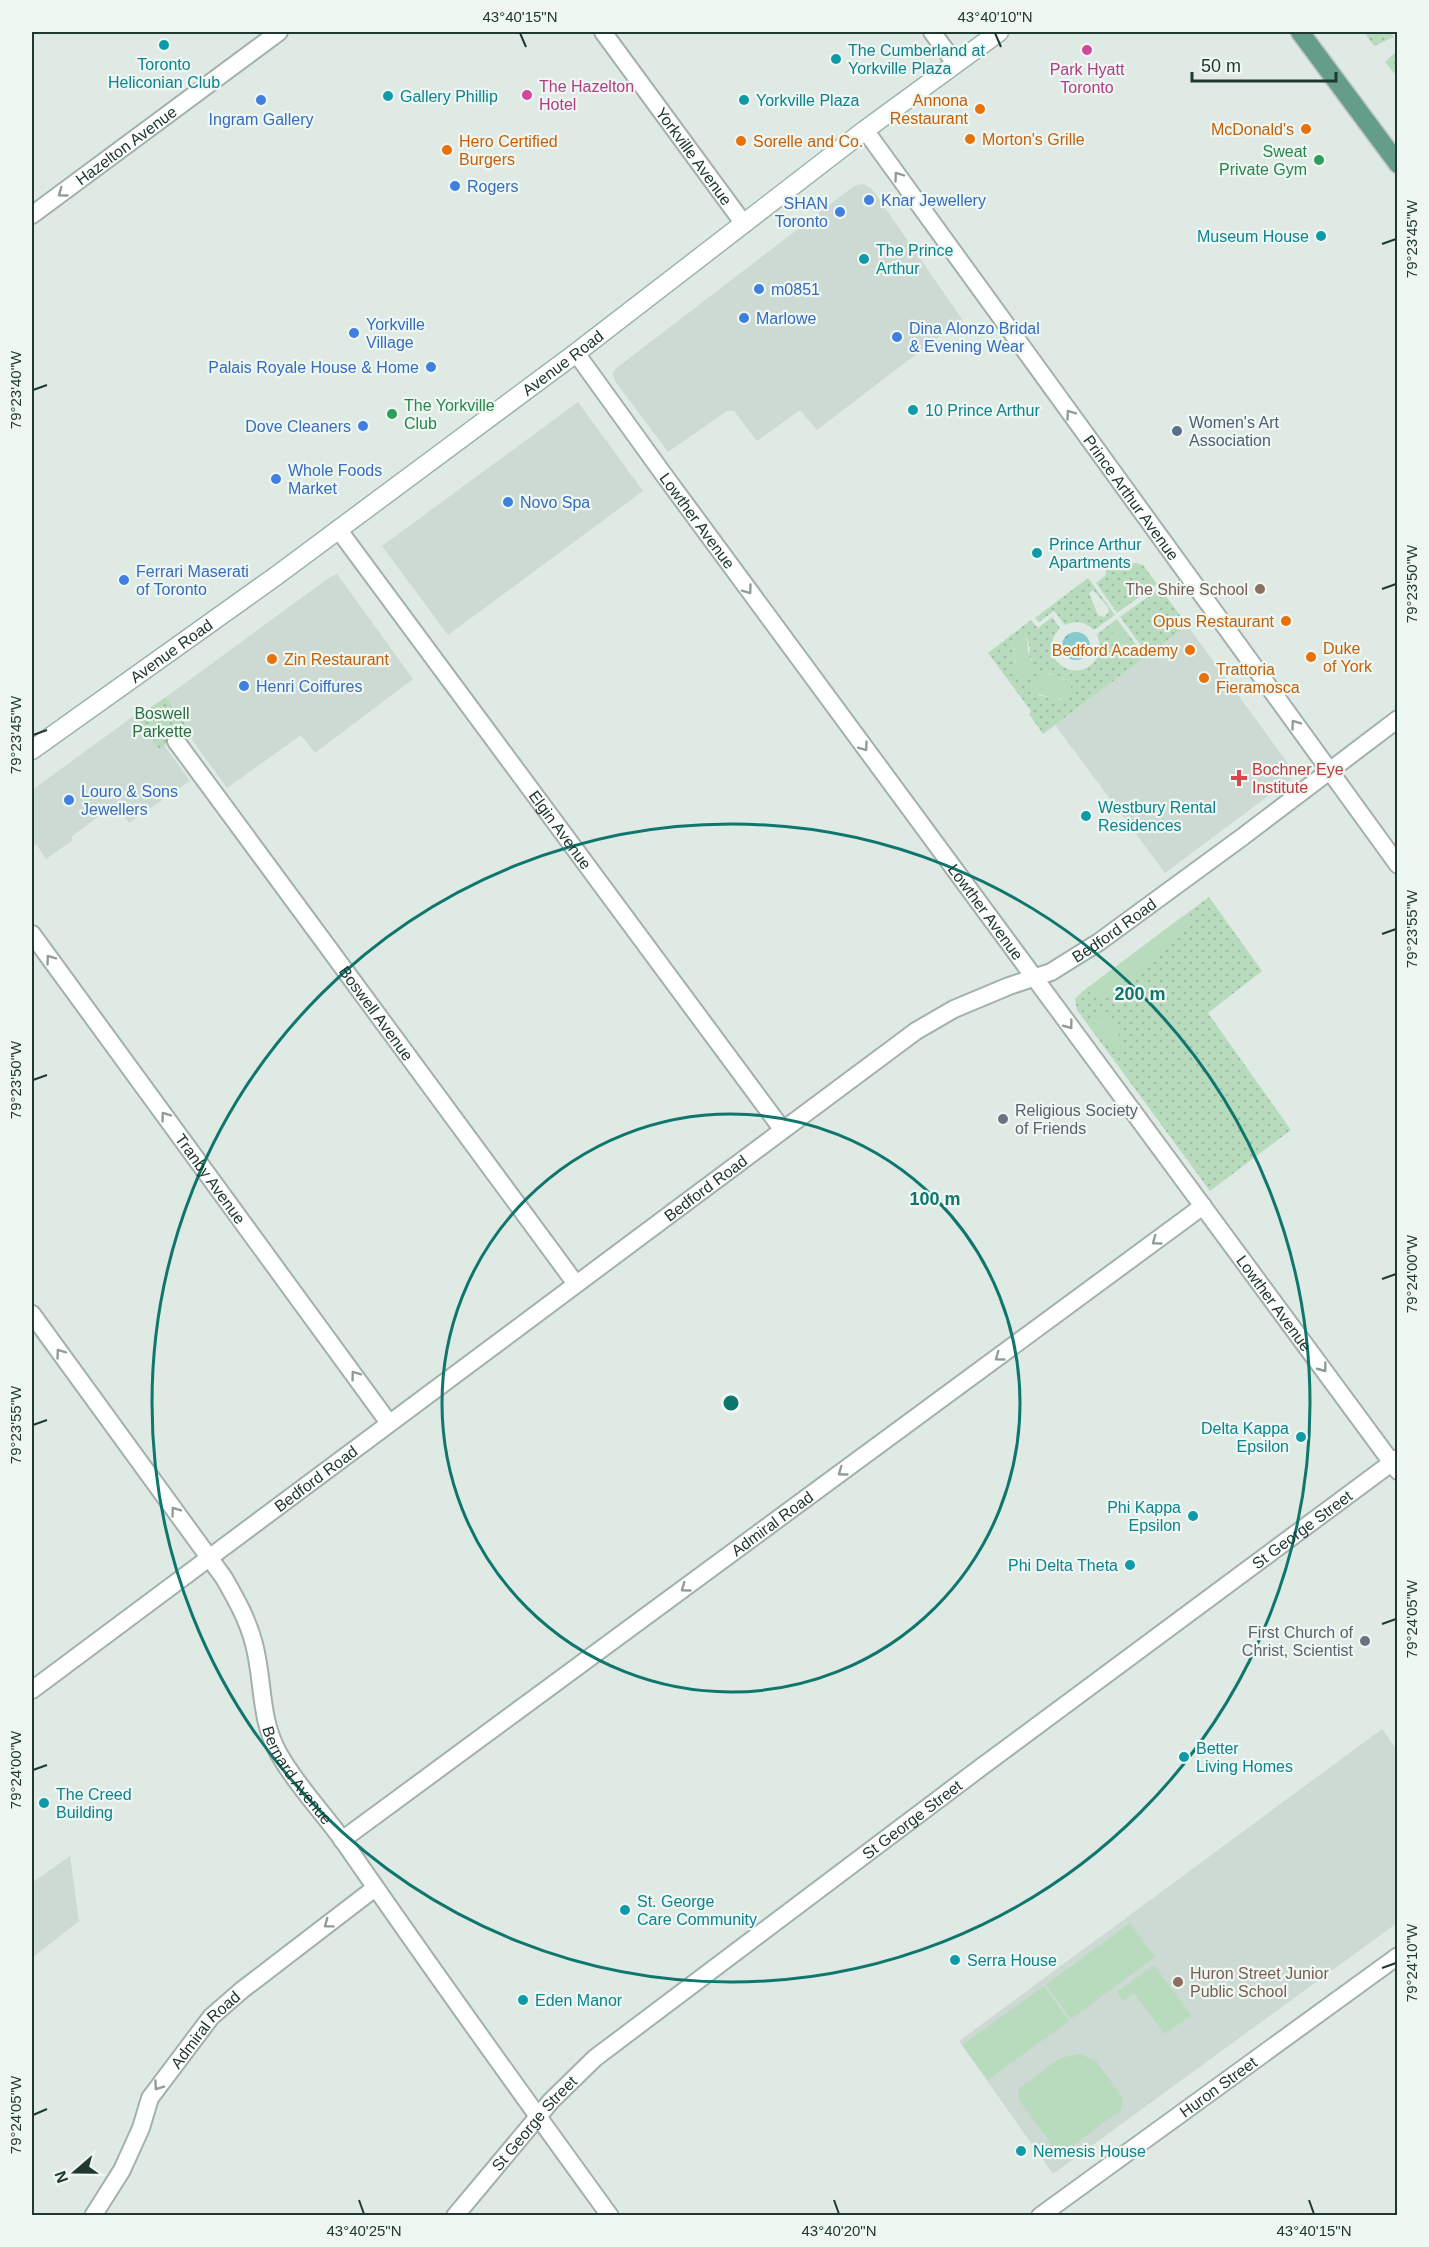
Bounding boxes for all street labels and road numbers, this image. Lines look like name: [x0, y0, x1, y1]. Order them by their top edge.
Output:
street label: Hazelton Avenue: [73, 103, 180, 189]
street label: Yorkville Avenue: [652, 104, 735, 209]
street label: Avenue Road: [519, 327, 607, 399]
street label: Prince Arthur Avenue: [1080, 432, 1182, 564]
street label: Lowther Avenue: [656, 470, 738, 572]
street label: Avenue Road: [127, 616, 216, 686]
street label: Elgin Avenue: [526, 787, 595, 873]
street label: Lowther Avenue: [945, 861, 1026, 963]
street label: Bedford Road: [1069, 895, 1160, 966]
street label: Boswell Avenue: [336, 963, 416, 1064]
street label: Tranby Avenue: [172, 1131, 249, 1227]
street label: Bedford Road: [661, 1152, 750, 1225]
street label: Lowther Avenue: [1233, 1252, 1315, 1355]
street label: Bedford Road: [271, 1442, 361, 1515]
street label: St George Street: [1249, 1487, 1356, 1572]
street label: Admiral Road: [728, 1488, 816, 1559]
street label: Bernard Avenue: [259, 1724, 335, 1828]
street label: St George Street: [859, 1776, 966, 1863]
street label: Admiral Road: [167, 1988, 244, 2072]
street label: Huron Street: [1177, 2053, 1260, 2121]
street label: St George Street: [489, 2072, 581, 2174]

